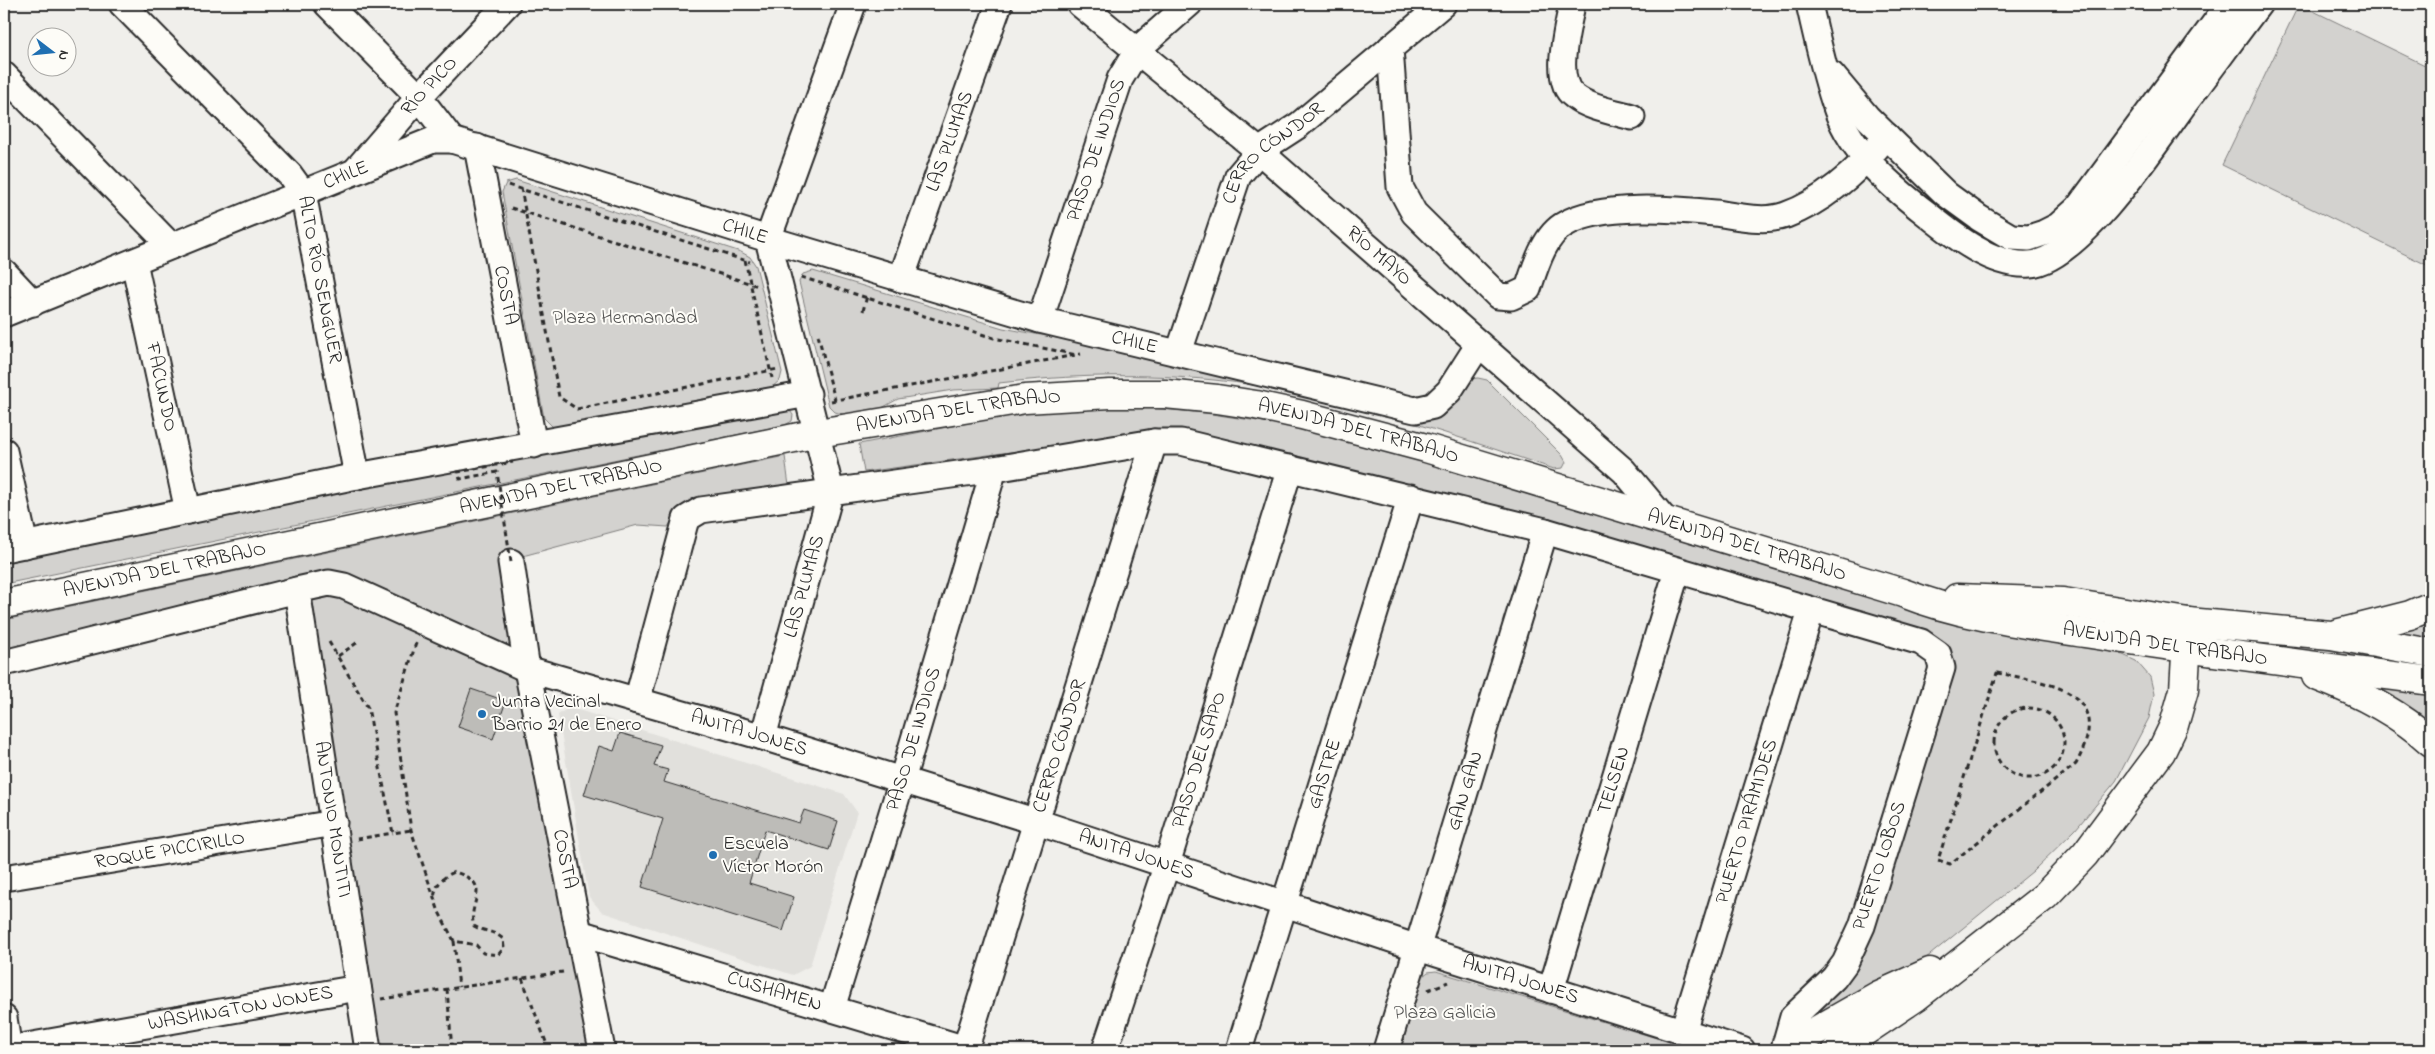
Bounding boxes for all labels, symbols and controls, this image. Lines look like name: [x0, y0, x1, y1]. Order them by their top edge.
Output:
north arrow: [28, 28, 78, 78]
text: N: [52, 48, 74, 63]
street label: RÍO PICO: [394, 50, 465, 123]
street label: PASO DE INDIOS: [1059, 75, 1134, 225]
street label: LAS PLUMAS: [919, 87, 981, 196]
street label: CERRO CÓNDOR: [1215, 95, 1331, 208]
street label: CHILE: [319, 153, 373, 198]
street label: ALTO RÍO SENGUER: [289, 193, 350, 367]
street label: CHILE: [718, 211, 772, 253]
street label: RÍO MAYO: [1339, 219, 1418, 293]
street label: COSTA: [485, 263, 525, 328]
park label: Plaza Hermandad: [553, 304, 697, 333]
street label: CHILE: [1108, 323, 1161, 362]
street label: FACUNDO: [137, 339, 185, 434]
street label: AVENIDA DEL TRABAJO: [854, 382, 1062, 441]
street label: AVENIDA DEL TRABAJO: [1255, 391, 1462, 472]
street label: AVENIDA DEL TRABAJO: [457, 452, 665, 522]
street label: AVENIDA DEL TRABAJO: [1644, 502, 1850, 589]
street label: LAS PLUMAS: [777, 532, 833, 641]
street label: AVENIDA DEL TRABAJO: [60, 535, 269, 606]
street label: AVENIDA DEL TRABAJO: [2061, 615, 2269, 674]
street label: PASO DE INDIOS: [879, 664, 949, 815]
street label: CERRO CÓNDOR: [1025, 675, 1094, 817]
place label: Junta Vecinal Barrio 21 de Enero: [491, 688, 642, 740]
street label: PASO DEL SAPO: [1164, 688, 1234, 832]
street label: ANITA JONES: [687, 702, 811, 764]
marker: Junta Vecinal Barrio 21 de Enero: [476, 708, 488, 720]
street label: GASTRE: [1300, 735, 1349, 813]
street label: PUERTO PIRÁMIDES: [1708, 735, 1786, 907]
street label: ANTONIO MONTITI: [306, 739, 359, 900]
street label: TELSEN: [1590, 743, 1638, 818]
street label: GAN GAN: [1440, 748, 1491, 834]
street label: PUERTO LOBOS: [1845, 797, 1915, 934]
street label: ANITA JONES: [1074, 822, 1198, 888]
street label: ROQUE PICCIRILLO: [92, 824, 247, 877]
street label: COSTA: [544, 827, 584, 891]
place label: Escuela Víctor Morón: [722, 830, 823, 882]
marker: Escuela Víctor Morón: [707, 849, 719, 861]
street label: ANITA JONES: [1458, 948, 1582, 1012]
street label: CUSHAMEN: [723, 964, 826, 1020]
street label: WASHINGTON JONES: [146, 978, 335, 1039]
park label: Plaza Galicia: [1394, 999, 1496, 1028]

